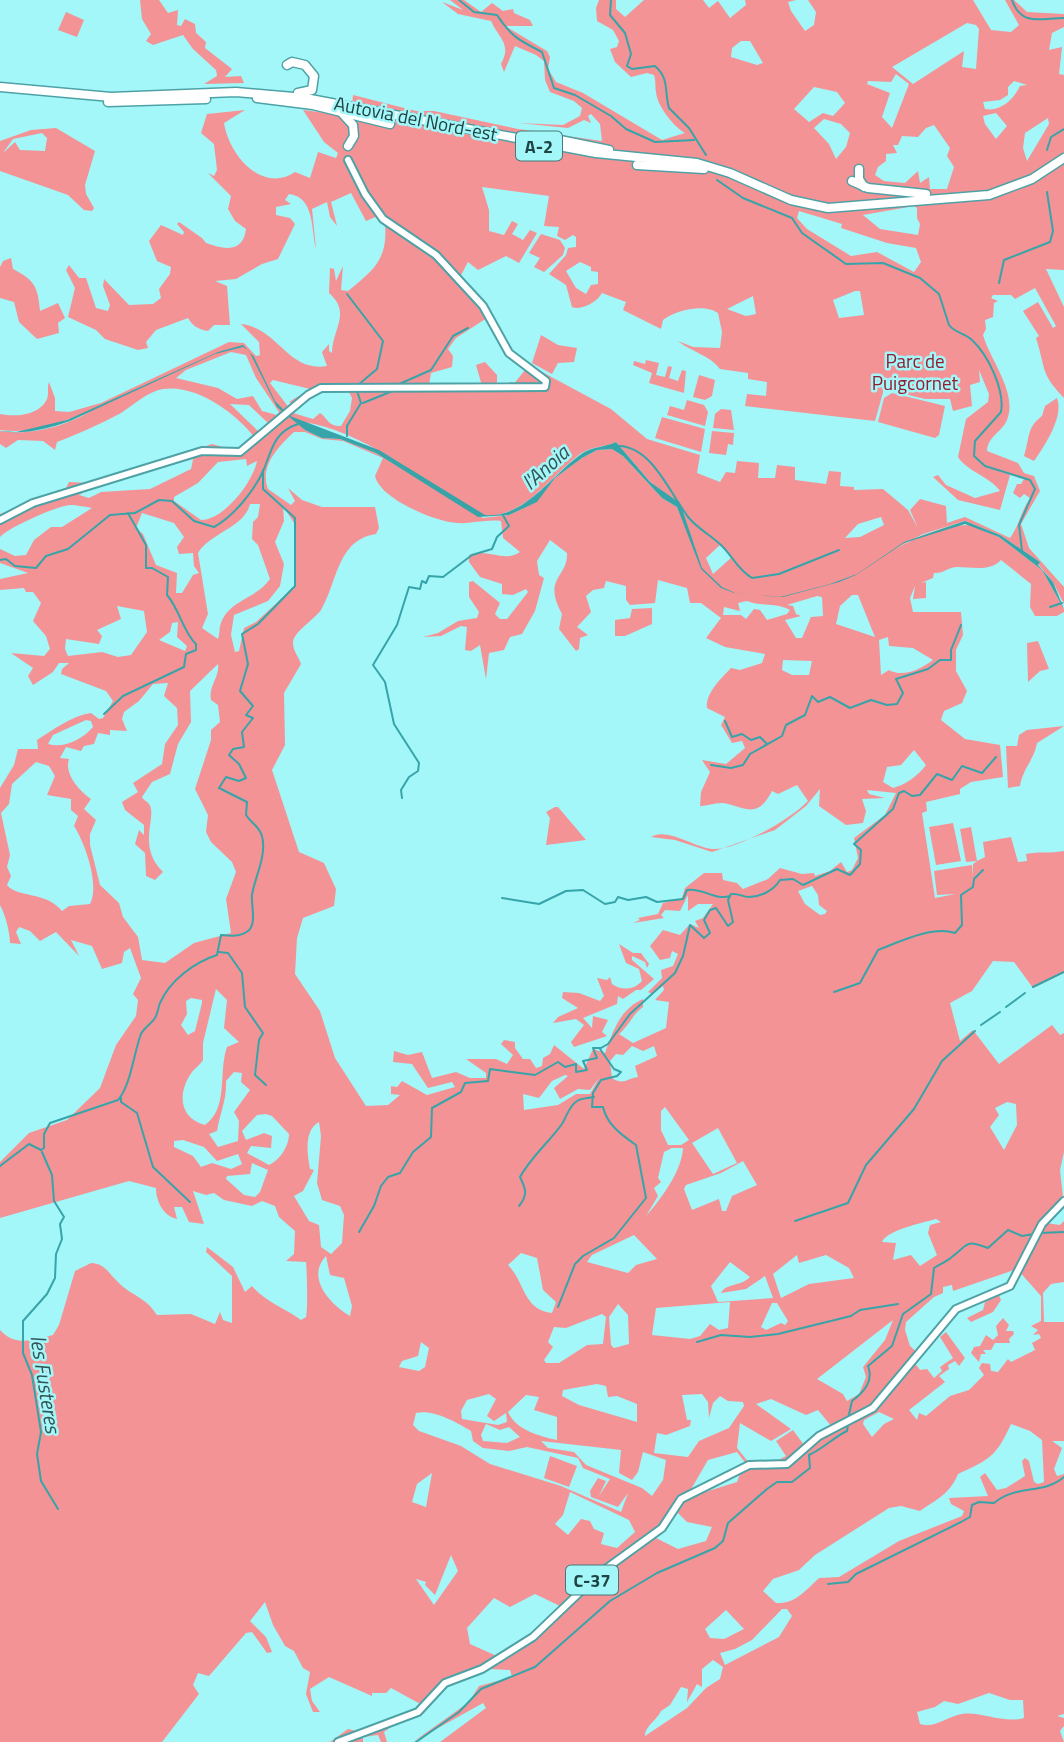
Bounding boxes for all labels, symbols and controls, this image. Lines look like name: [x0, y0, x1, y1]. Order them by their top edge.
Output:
street label: Autovia del Nord-est: [332, 88, 500, 148]
road number: A-2: [516, 132, 562, 160]
park label: Parc de Puigcornet: [872, 346, 959, 397]
water label: l'Anoia: [514, 436, 577, 497]
water label: les Fusteres: [22, 1333, 70, 1437]
road number: C-37: [566, 1566, 618, 1595]

